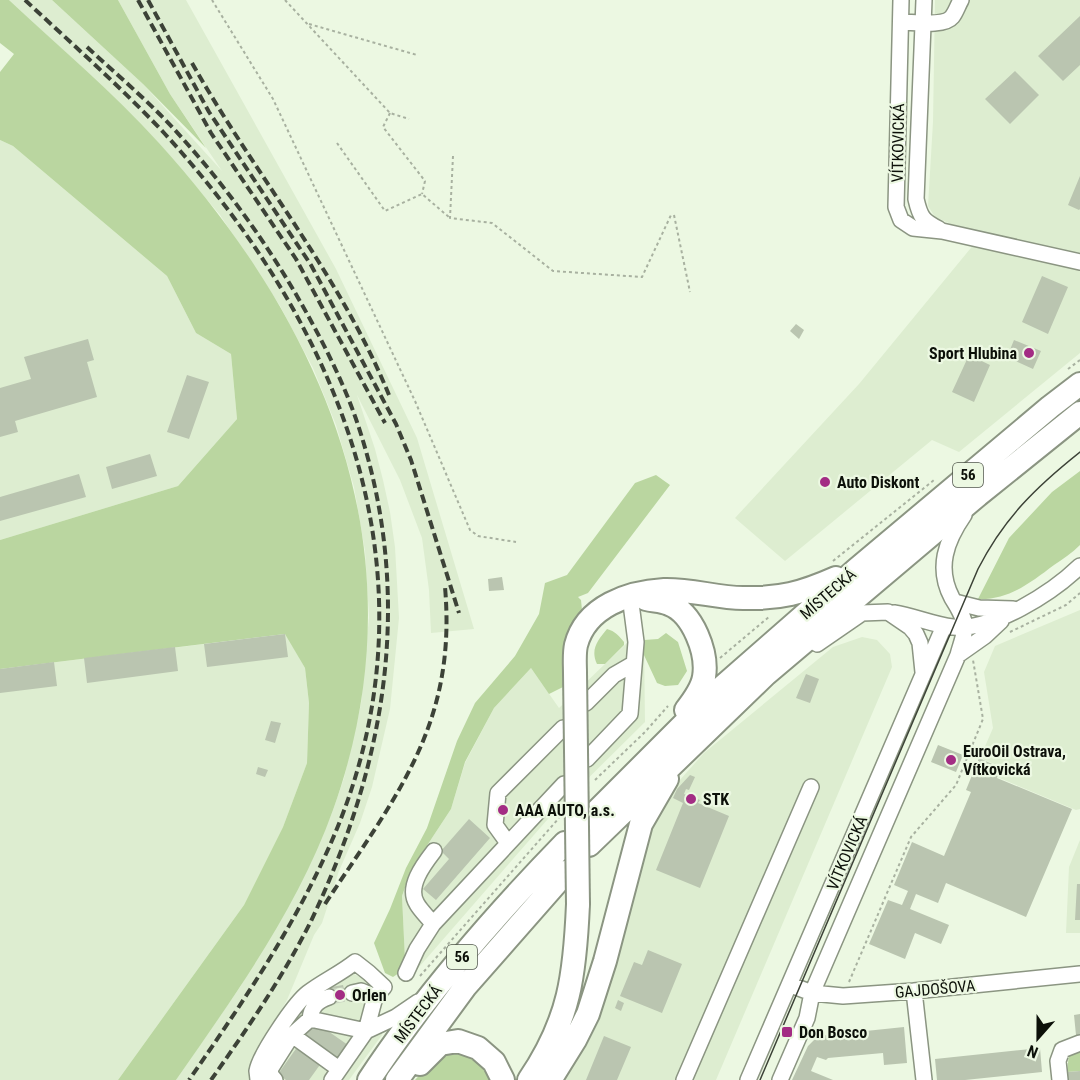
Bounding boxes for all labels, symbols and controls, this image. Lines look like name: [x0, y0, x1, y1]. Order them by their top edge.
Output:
street label: VÍTKOVICKÁ: [888, 103, 908, 183]
place label: Sport Hlubina: [929, 344, 1017, 363]
marker: Sport Hlubina: [1022, 346, 1036, 360]
road number: 56: [953, 463, 983, 487]
place label: Auto Diskont: [837, 473, 919, 492]
marker: Auto Diskont: [818, 475, 832, 489]
street label: MÍSTECKÁ: [796, 565, 860, 623]
place label: EuroOil Ostrava, Vítkovická: [963, 742, 1066, 779]
marker: EuroOil Ostrava, Vítkovická: [944, 753, 958, 767]
place label: STK: [703, 790, 729, 809]
marker: STK: [684, 792, 698, 806]
place label: AAA AUTO, a.s.: [515, 801, 615, 820]
marker: AAA AUTO, a.s.: [496, 803, 510, 817]
street label: VÍTKOVICKÁ: [823, 813, 871, 893]
road number: 56: [447, 945, 477, 969]
street label: GAJDOŠOVA: [894, 976, 976, 1002]
street label: MÍSTECKÁ: [390, 981, 446, 1047]
place label: Orlen: [352, 986, 387, 1005]
marker: Orlen: [333, 988, 347, 1002]
north arrow: [1008, 1008, 1068, 1068]
place label: Don Bosco: [799, 1023, 867, 1042]
marker: Don Bosco: [780, 1025, 794, 1039]
text: N: [1025, 1041, 1041, 1062]

